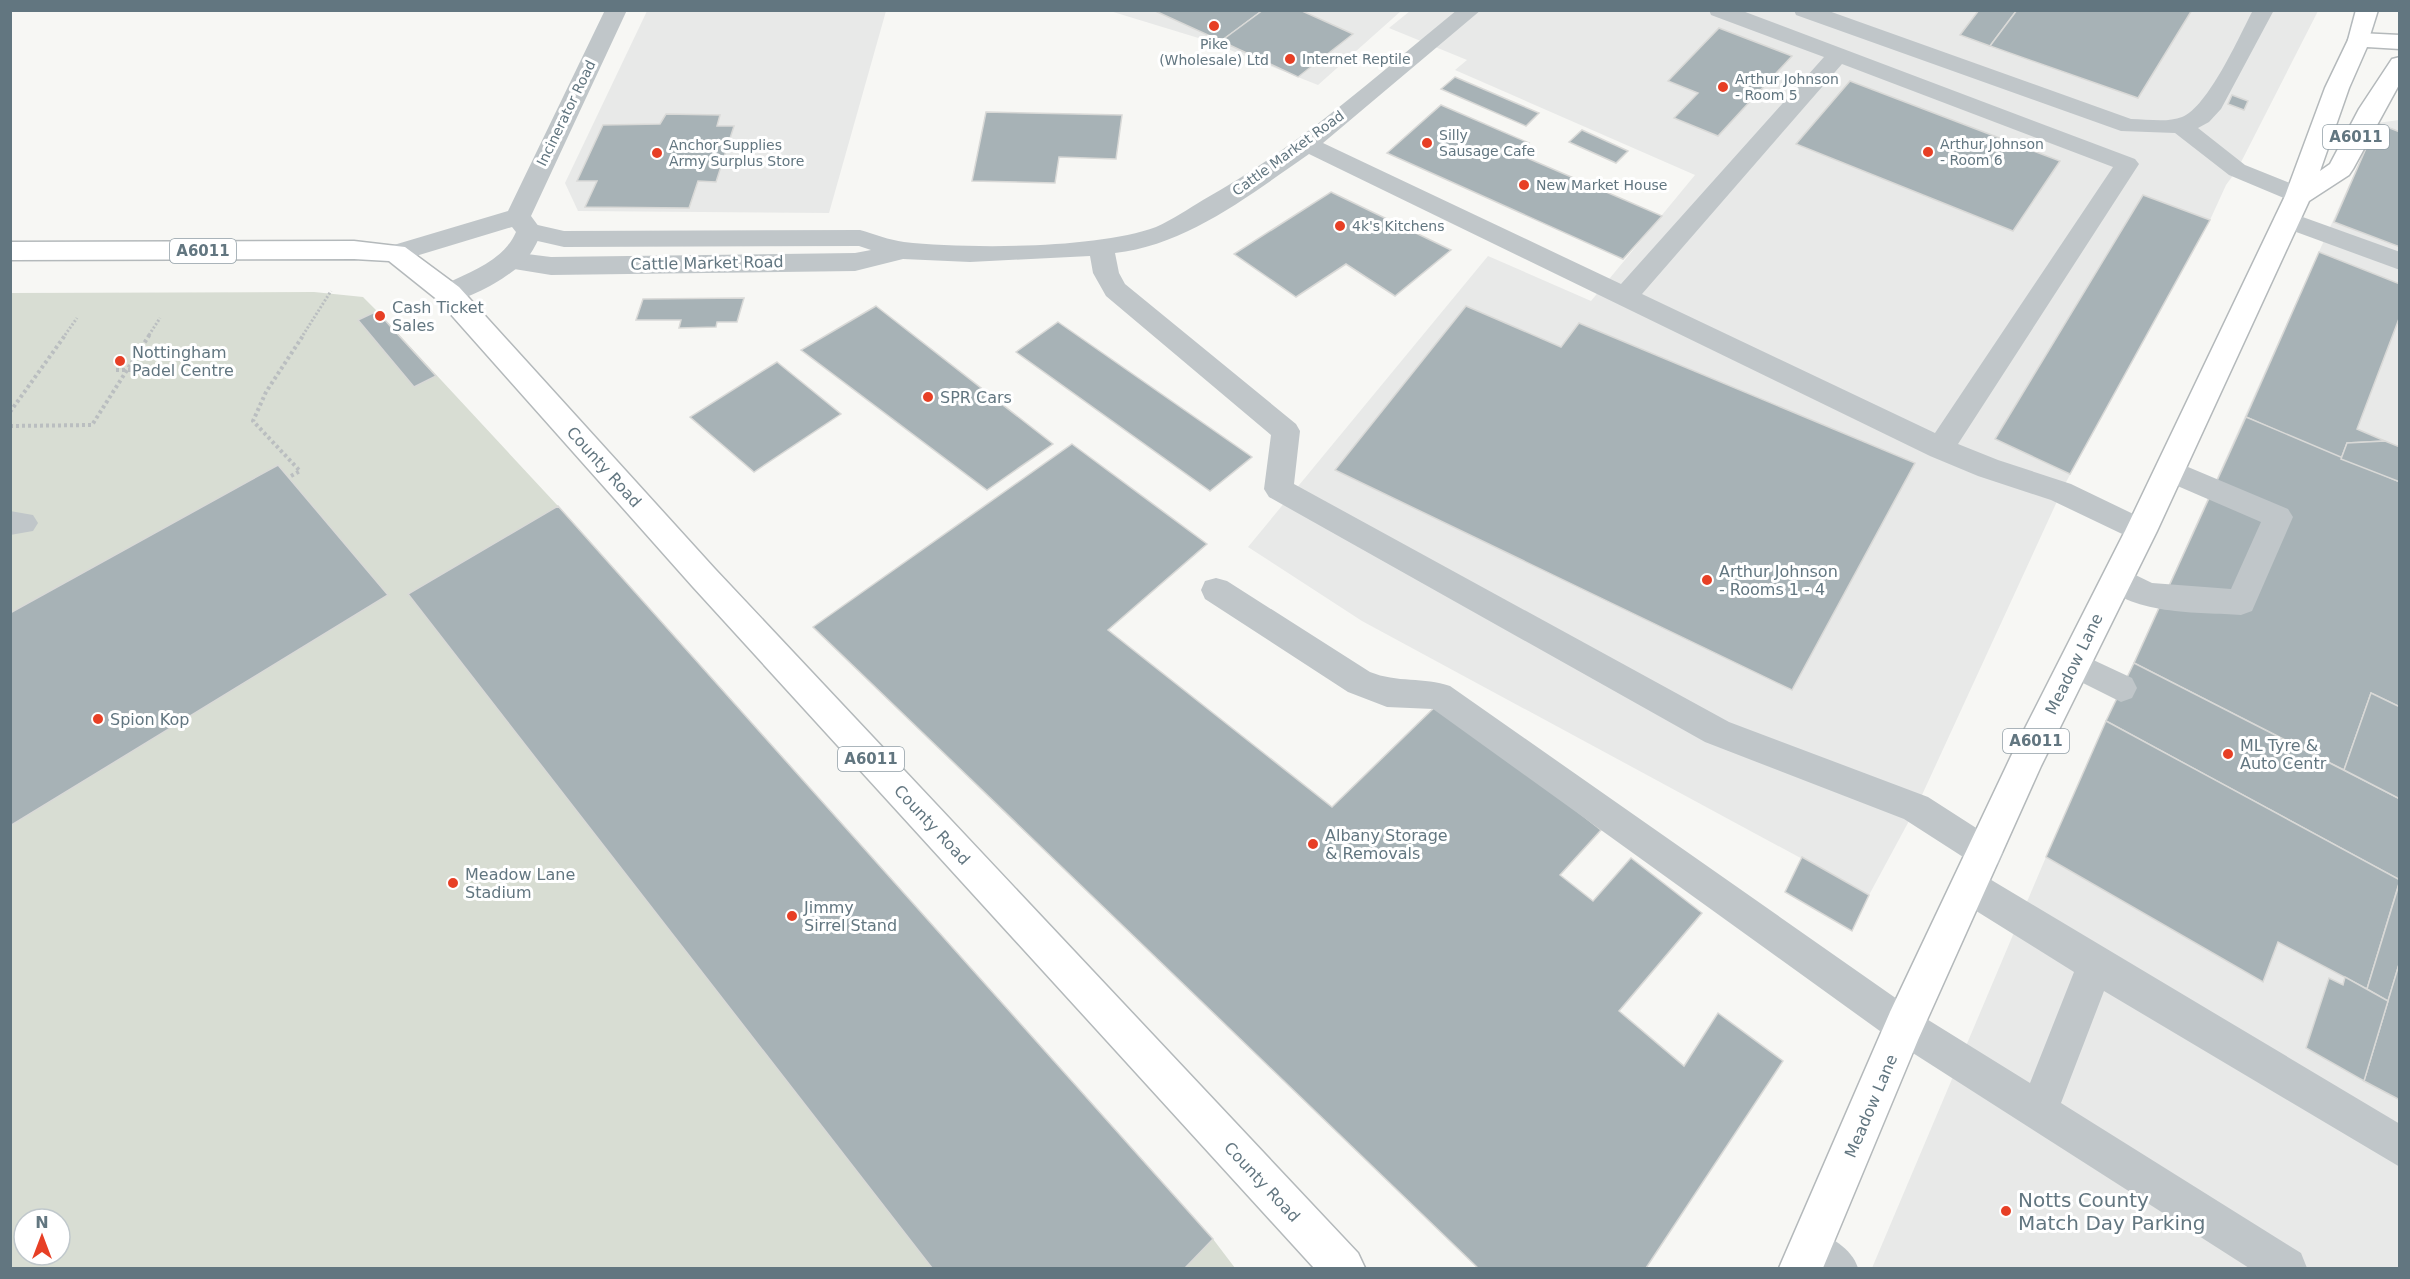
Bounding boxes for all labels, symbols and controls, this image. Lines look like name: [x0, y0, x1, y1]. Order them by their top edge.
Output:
marker: Pike (Wholesale) Ltd: [1207, 19, 1221, 33]
place label: Pike (Wholesale) Ltd: [1159, 36, 1269, 68]
place label: Internet Reptile: [1302, 51, 1411, 67]
marker: Internet Reptile: [1283, 52, 1297, 66]
street label: Incinerator Road: [533, 57, 599, 169]
place label: Arthur Johnson - Room 5: [1735, 71, 1839, 103]
marker: Arthur Johnson - Room 5: [1716, 80, 1730, 94]
street label: Cattle Market Road: [1229, 107, 1347, 199]
road number: A6011: [2323, 125, 2389, 149]
place label: Silly Sausage Cafe: [1439, 127, 1535, 159]
marker: Silly Sausage Cafe: [1420, 136, 1434, 150]
place label: Arthur Johnson - Room 6: [1940, 136, 2044, 168]
place label: Anchor Supplies Army Surplus Store: [669, 137, 804, 169]
marker: Arthur Johnson - Room 6: [1921, 145, 1935, 159]
marker: Anchor Supplies Army Surplus Store: [650, 146, 664, 160]
place label: New Market House: [1536, 177, 1667, 193]
marker: New Market House: [1517, 178, 1531, 192]
place label: 4k's Kitchens: [1352, 218, 1445, 234]
marker: 4k's Kitchens: [1333, 219, 1347, 233]
road number: A6011: [170, 239, 236, 263]
street label: Cattle Market Road: [630, 252, 784, 274]
place label: Cash Ticket Sales: [392, 298, 484, 335]
marker: Cash Ticket Sales: [373, 309, 387, 323]
place label: Nottingham Padel Centre: [132, 343, 234, 380]
marker: Nottingham Padel Centre: [113, 354, 127, 368]
place label: SPR Cars: [940, 388, 1012, 407]
marker: SPR Cars: [921, 390, 935, 404]
street label: County Road: [563, 423, 645, 511]
place label: Arthur Johnson - Rooms 1 - 4: [1719, 562, 1838, 599]
marker: Arthur Johnson - Rooms 1 - 4: [1700, 573, 1714, 587]
street label: Meadow Lane: [2041, 610, 2107, 718]
place label: Spion Kop: [110, 710, 189, 729]
marker: Spion Kop: [91, 712, 105, 726]
road number: A6011: [2003, 729, 2069, 753]
place label: ML Tyre & Auto Centr: [2240, 736, 2327, 773]
road number: A6011: [838, 747, 904, 771]
marker: ML Tyre & Auto Centr: [2221, 747, 2235, 761]
street label: County Road: [890, 781, 974, 869]
place label: Albany Storage & Removals: [1325, 826, 1448, 863]
marker: Albany Storage & Removals: [1306, 837, 1320, 851]
place label: Meadow Lane Stadium: [465, 865, 575, 902]
marker: Meadow Lane Stadium: [446, 876, 460, 890]
place label: Jimmy Sirrel Stand: [803, 898, 897, 935]
marker: Jimmy Sirrel Stand: [785, 909, 799, 923]
street label: Meadow Lane: [1841, 1052, 1901, 1160]
street label: County Road: [1220, 1138, 1304, 1226]
place label: Notts County Match Day Parking: [2018, 1188, 2205, 1235]
marker: Notts County Match Day Parking: [1999, 1204, 2013, 1218]
north arrow: [12, 1207, 72, 1267]
text: N: [35, 1213, 49, 1232]

